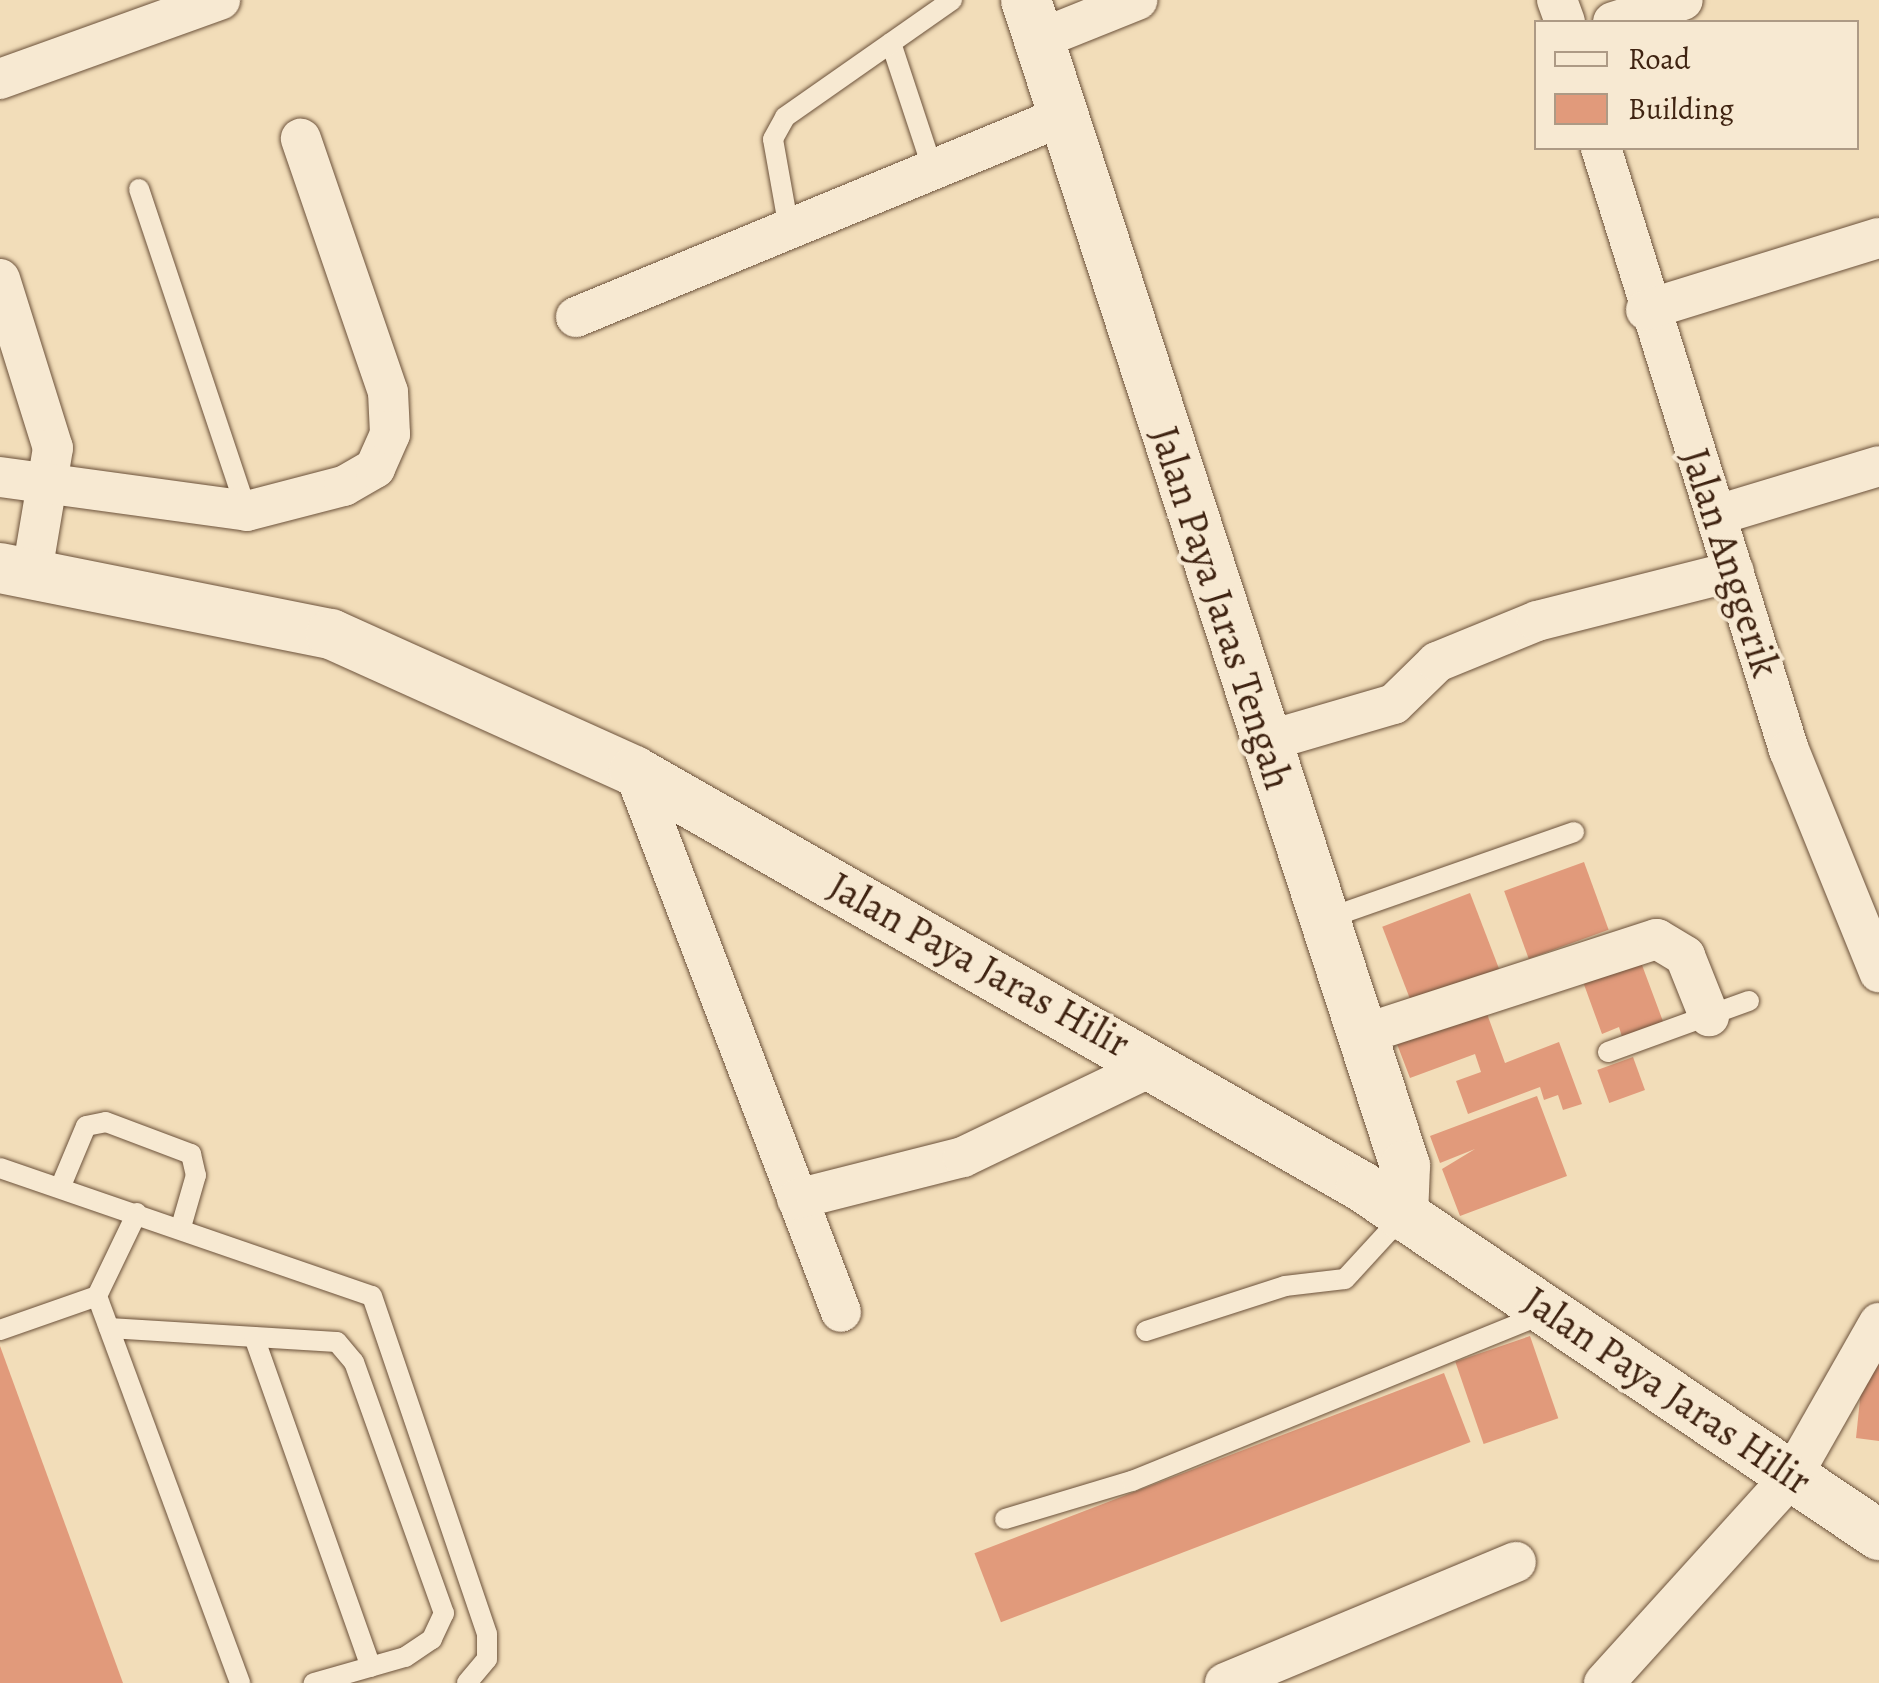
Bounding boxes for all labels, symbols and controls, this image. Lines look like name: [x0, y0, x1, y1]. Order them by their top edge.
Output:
legend: [1534, 20, 1859, 150]
text: Road: [1628, 39, 1690, 79]
text: Building: [1628, 89, 1734, 129]
street label: Jalan Paya Jaras Tengah: [1140, 421, 1302, 795]
street label: Jalan Anggerik: [1670, 443, 1790, 683]
street label: Jalan Paya Jaras Hilir: [820, 862, 1138, 1068]
street label: Jalan Paya Jaras Hilir: [1514, 1277, 1820, 1505]

